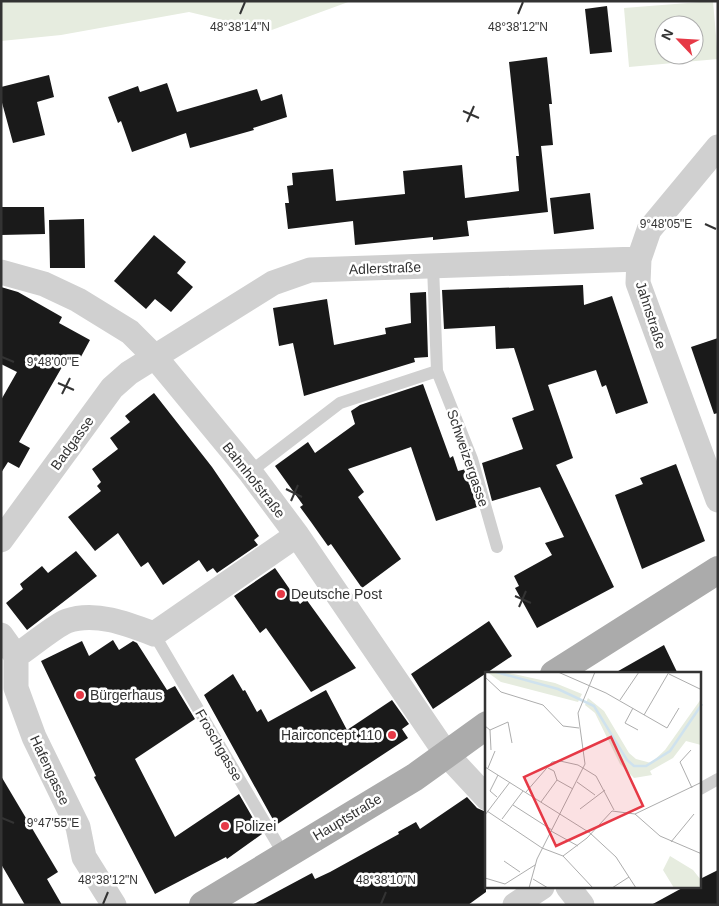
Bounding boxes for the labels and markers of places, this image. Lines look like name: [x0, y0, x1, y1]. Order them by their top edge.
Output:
place label: Deutsche Post: [291, 586, 382, 602]
marker: Deutsche Post: [275, 588, 287, 600]
place label: Bürgerhaus: [90, 687, 162, 703]
marker: Bürgerhaus: [74, 689, 86, 701]
place label: Hairconcept 110: [281, 727, 382, 743]
marker: Hairconcept 110: [386, 729, 398, 741]
place label: Polizei: [235, 818, 276, 834]
marker: Polizei: [219, 820, 231, 832]

